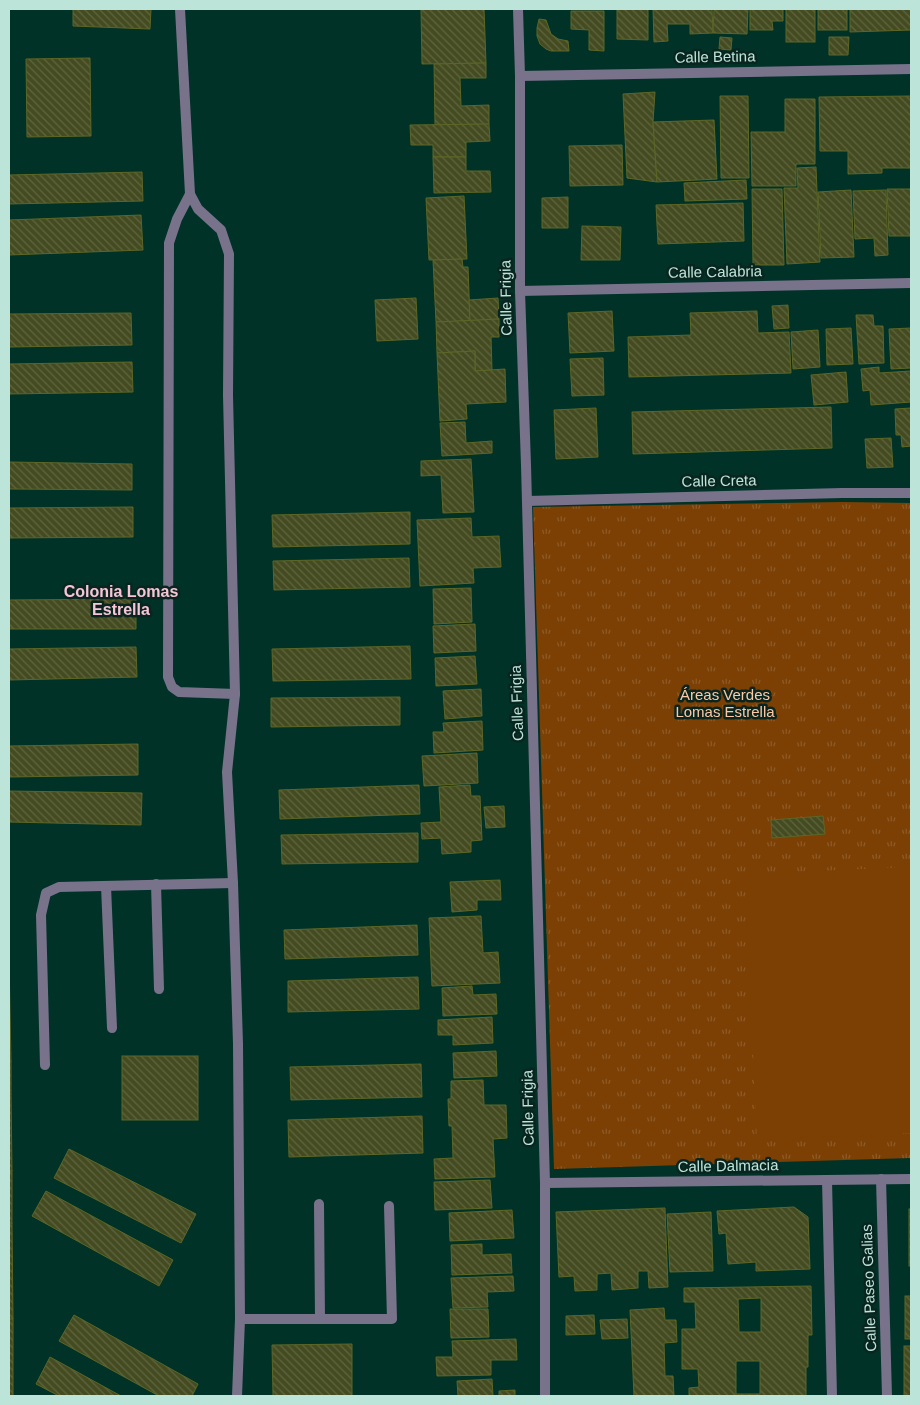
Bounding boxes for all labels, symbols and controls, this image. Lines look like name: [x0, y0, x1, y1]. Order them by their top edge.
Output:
street label: Calle Betina: [674, 47, 756, 66]
street label: Calle Frigia: [496, 259, 515, 336]
street label: Calle Calabria: [668, 262, 763, 281]
street label: Calle Creta: [681, 471, 757, 490]
district label: Colonia Lomas Estrella: [64, 583, 178, 618]
street label: Calle Frigia: [507, 664, 526, 741]
park label: Áreas Verdes Lomas Estrella: [675, 686, 775, 720]
street label: Calle Frigia: [518, 1069, 537, 1146]
street label: Calle Dalmacia: [677, 1156, 779, 1175]
street label: Calle Paseo Galias: [858, 1224, 879, 1352]

